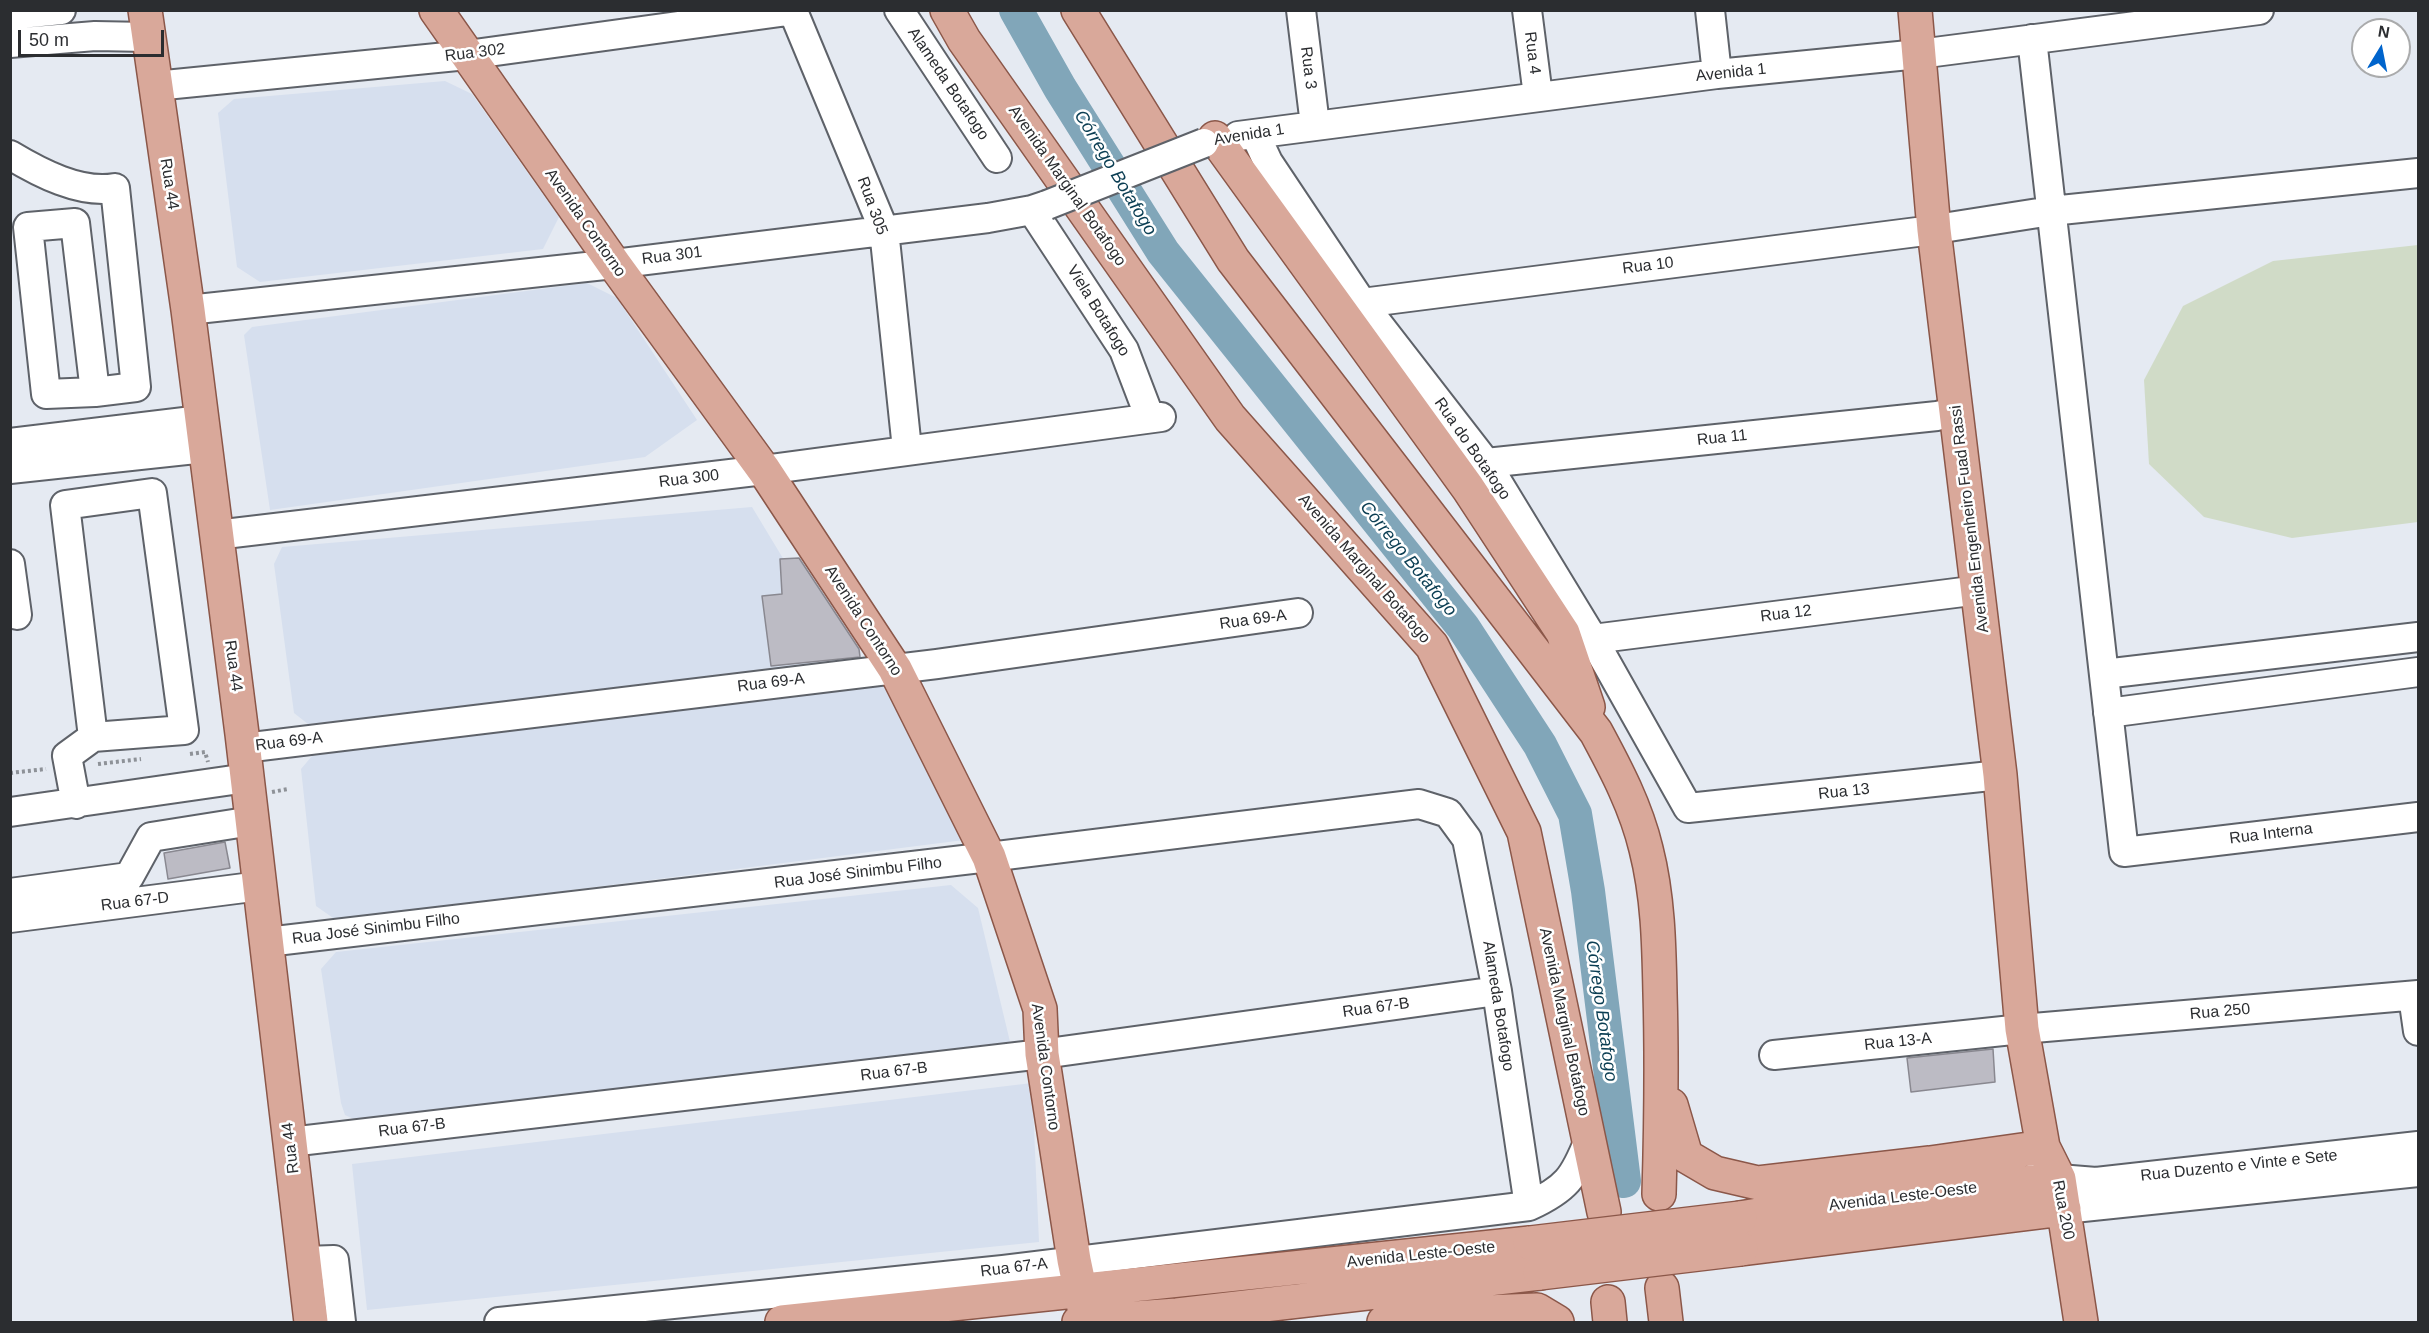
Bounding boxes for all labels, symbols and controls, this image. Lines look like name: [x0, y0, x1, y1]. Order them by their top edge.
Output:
scale bar: [21, 18, 166, 56]
north arrow: [2351, 18, 2411, 78]
text: N: [2377, 22, 2391, 41]
street label: Alameda Botafogo: [903, 24, 993, 144]
text: 50 m: [29, 30, 69, 50]
street label: Rua 4: [1520, 31, 1544, 75]
street label: Rua 302: [444, 40, 506, 66]
street label: Rua 3: [1296, 46, 1320, 90]
street label: Avenida 1: [1695, 60, 1767, 86]
street label: Avenida Marginal Botafogo: [1004, 102, 1130, 270]
water label: Córrego Botafogo: [1069, 107, 1161, 239]
street label: Avenida 1: [1212, 120, 1286, 150]
street label: Rua 44: [155, 157, 183, 211]
street label: Avenida Contorno: [540, 165, 630, 281]
street label: Rua 305: [853, 174, 891, 238]
street label: Rua 301: [641, 243, 703, 269]
street label: Rua 10: [1621, 253, 1675, 279]
street label: Viela Botafogo: [1062, 262, 1134, 360]
street label: Rua do Botafogo: [1430, 394, 1514, 504]
street label: Avenida Engenheiro Fuad Rassi: [1947, 404, 1993, 634]
street label: Rua 11: [1696, 426, 1748, 450]
street label: Rua 300: [658, 466, 720, 492]
street label: Avenida Marginal Botafogo: [1294, 490, 1434, 648]
water label: Córrego Botafogo: [1355, 497, 1461, 621]
street label: Avenida Contorno: [820, 562, 906, 680]
street label: Rua 12: [1759, 601, 1813, 627]
street label: Rua 69-A: [1218, 606, 1288, 634]
street label: Rua 44: [220, 639, 246, 693]
street label: Rua 69-A: [736, 669, 806, 697]
street label: Rua 69-A: [254, 728, 324, 756]
street label: Rua 13: [1817, 780, 1871, 804]
street label: Rua Interna: [2228, 819, 2314, 849]
street label: Rua José Sinimbu Filho: [773, 853, 943, 893]
street label: Rua 67-D: [100, 888, 170, 916]
street label: Rua José Sinimbu Filho: [291, 909, 461, 949]
street label: Avenida Marginal Botafogo: [1535, 926, 1593, 1118]
street label: Alameda Botafogo: [1478, 939, 1518, 1073]
water label: Córrego Botafogo: [1580, 939, 1622, 1083]
street label: Rua 67-B: [1341, 994, 1411, 1022]
street label: Rua 250: [2189, 1000, 2251, 1024]
street label: Avenida Contorno: [1027, 1002, 1063, 1132]
street label: Rua 13-A: [1863, 1029, 1933, 1055]
street label: Rua 67-B: [859, 1058, 929, 1086]
street label: Rua 67-B: [377, 1114, 447, 1142]
street label: Rua 44: [278, 1121, 304, 1175]
street label: Rua Duzento e Vinte e Sete: [2140, 1146, 2338, 1186]
street label: Avenida Leste-Oeste: [1828, 1178, 1978, 1216]
street label: Rua 200: [2048, 1178, 2078, 1242]
street label: Avenida Leste-Oeste: [1346, 1238, 1496, 1272]
street label: Rua 67-A: [979, 1254, 1049, 1282]

